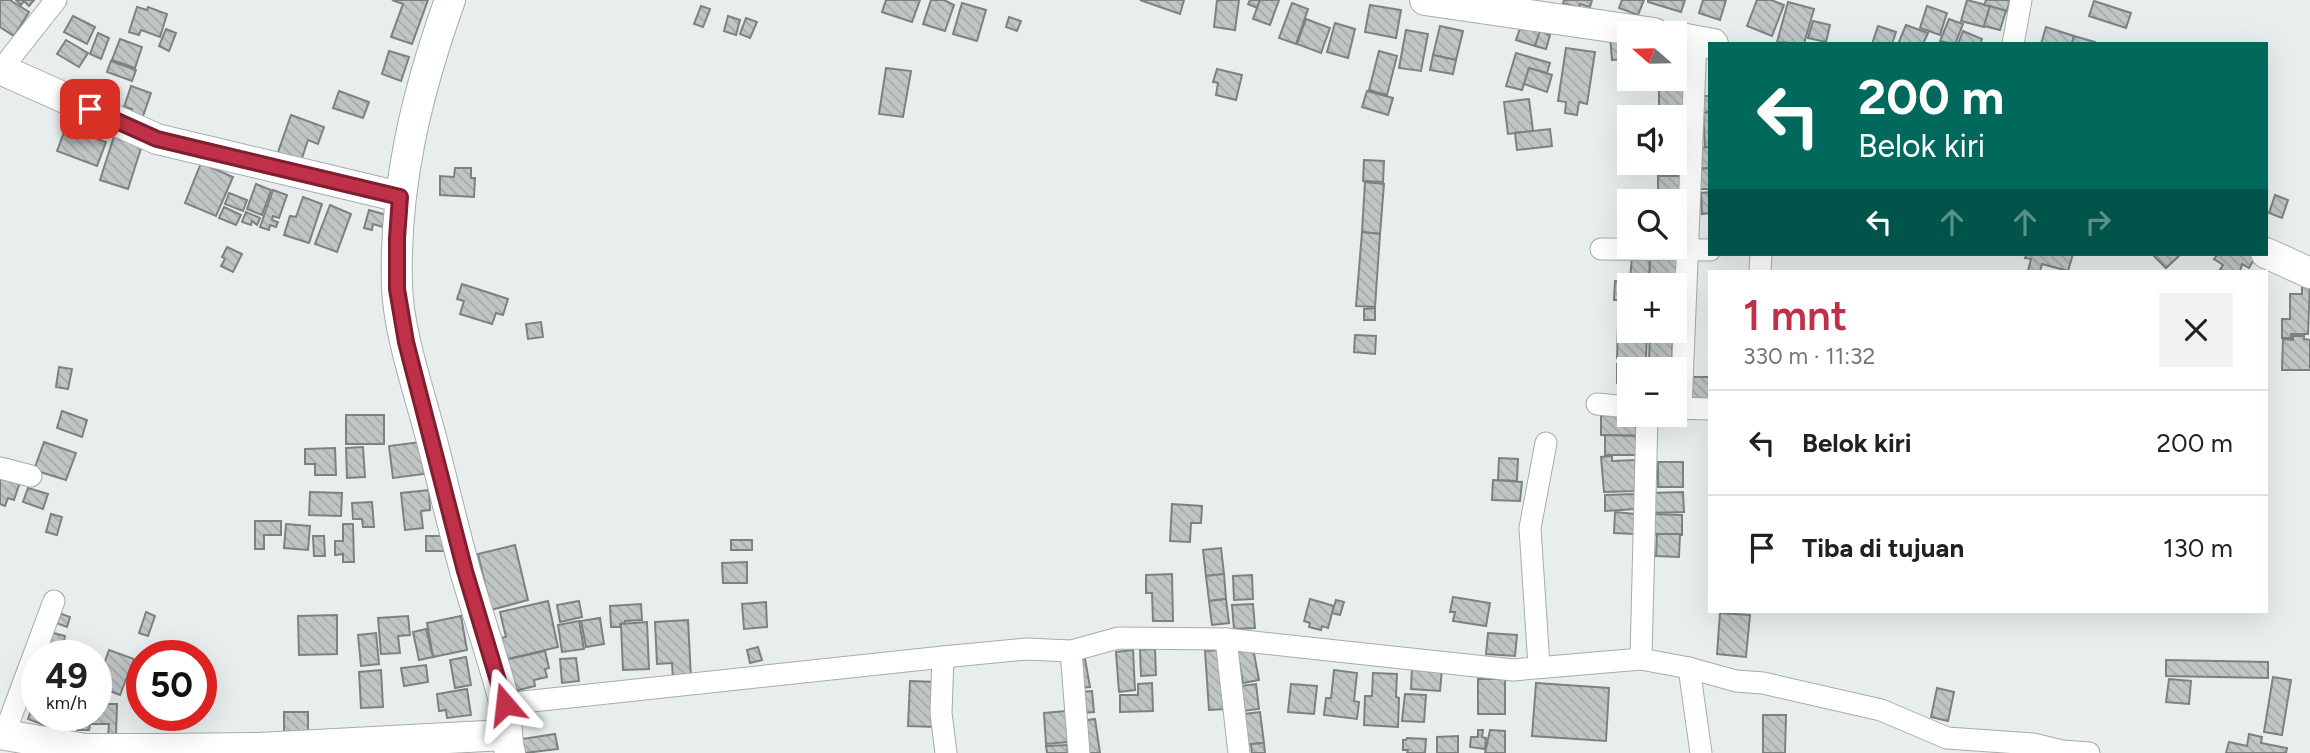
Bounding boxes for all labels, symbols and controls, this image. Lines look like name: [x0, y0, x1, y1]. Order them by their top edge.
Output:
north arrow: [1617, 21, 1687, 91]
map controls: [1617, 21, 1687, 427]
text: 200 m: [1858, 67, 2004, 126]
icon: left: [1743, 70, 1834, 161]
pin: [60, 79, 120, 139]
icon: arrive: [71, 90, 109, 128]
button: sound: [1617, 105, 1687, 175]
text: Belok kiri: [1858, 127, 1985, 165]
button: search: [1617, 189, 1687, 259]
icon: left: [1860, 203, 1898, 241]
icon: ahead: [1933, 203, 1971, 241]
icon: ahead: [2006, 203, 2044, 241]
icon: right: [2079, 203, 2117, 241]
button: +: [1617, 273, 1687, 343]
text: 1 mnt: [1743, 290, 1847, 341]
button: close: [2159, 293, 2233, 367]
text: 330 m · 11:32: [1743, 342, 1875, 370]
button: −: [1617, 357, 1687, 427]
icon: left: [1743, 424, 1781, 462]
text: Belok kiri: [1802, 427, 1911, 459]
text: 200 m: [2157, 427, 2233, 459]
icon: arrive: [1743, 529, 1781, 567]
text: Tiba di tujuan: [1802, 532, 1964, 564]
text: 130 m: [2163, 532, 2233, 564]
speed limit sign: 50: [126, 640, 217, 731]
text: 49: [45, 655, 88, 697]
position arrow: [468, 667, 542, 741]
text: km/h: [46, 692, 87, 714]

